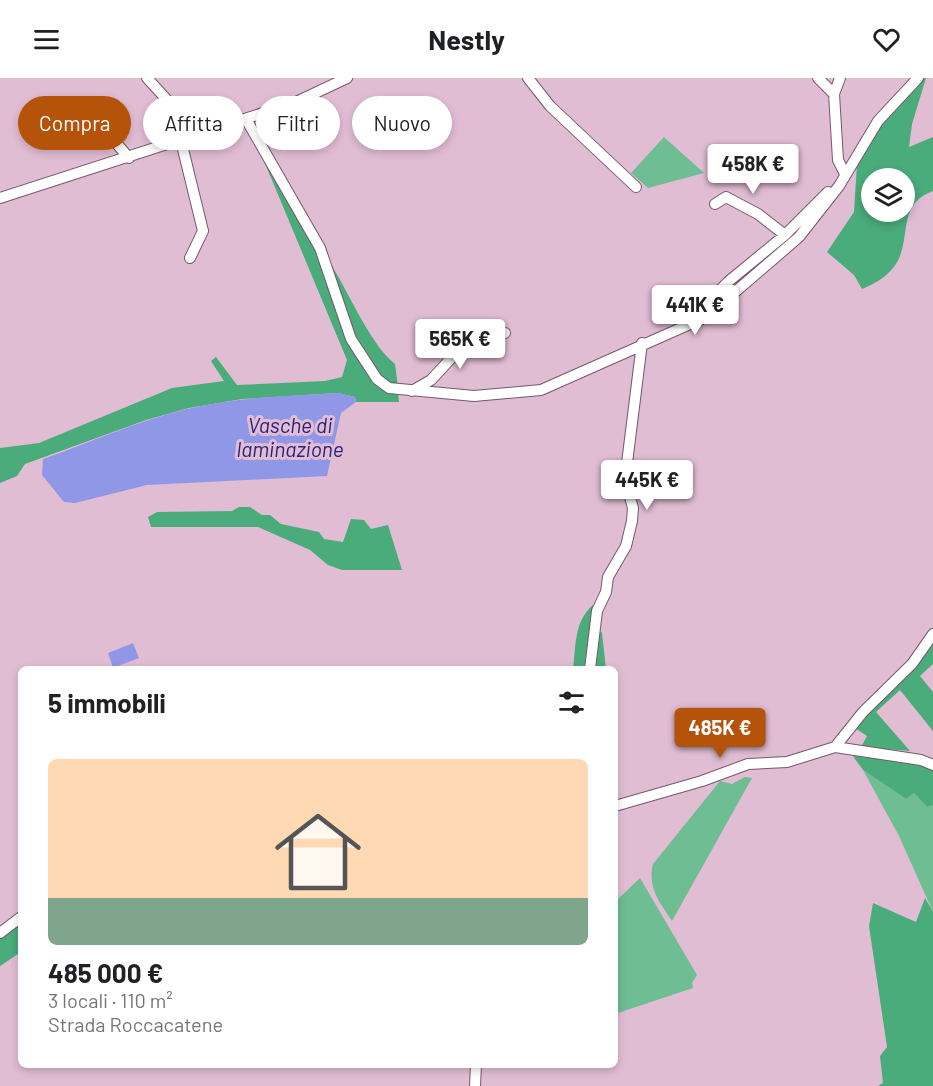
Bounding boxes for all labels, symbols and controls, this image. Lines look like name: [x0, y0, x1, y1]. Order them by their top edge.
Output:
icon: menu: [30, 23, 63, 56]
text: Nestly: [428, 23, 505, 55]
icon: heart: [870, 23, 903, 56]
chip: Compra: [18, 96, 131, 150]
chip: Affitta: [143, 96, 244, 150]
chip: Filtri: [256, 96, 340, 150]
chip: Nuovo: [352, 96, 452, 150]
pin: 458K €: [704, 144, 802, 195]
text: 458K €: [722, 151, 784, 175]
map controls: [861, 168, 915, 222]
button: layers: [861, 168, 915, 222]
pin: 441K €: [646, 285, 744, 336]
text: 441K €: [666, 292, 724, 316]
pin: 565K €: [411, 319, 509, 370]
text: 565K €: [429, 326, 491, 350]
water label: Vasche di laminazione: [236, 412, 344, 461]
pin: 445K €: [598, 460, 696, 511]
text: 445K €: [615, 467, 679, 491]
icon: filters: [555, 686, 588, 719]
text: 5 immobili: [48, 687, 166, 718]
pin: 485K €: [671, 708, 769, 759]
text: 485K €: [689, 715, 751, 739]
icon: home: [264, 798, 372, 906]
text: 485 000 €: [48, 957, 163, 988]
text: 3 locali · 110 m²: [48, 988, 173, 1012]
text: Strada Roccacatene: [48, 1012, 223, 1036]

